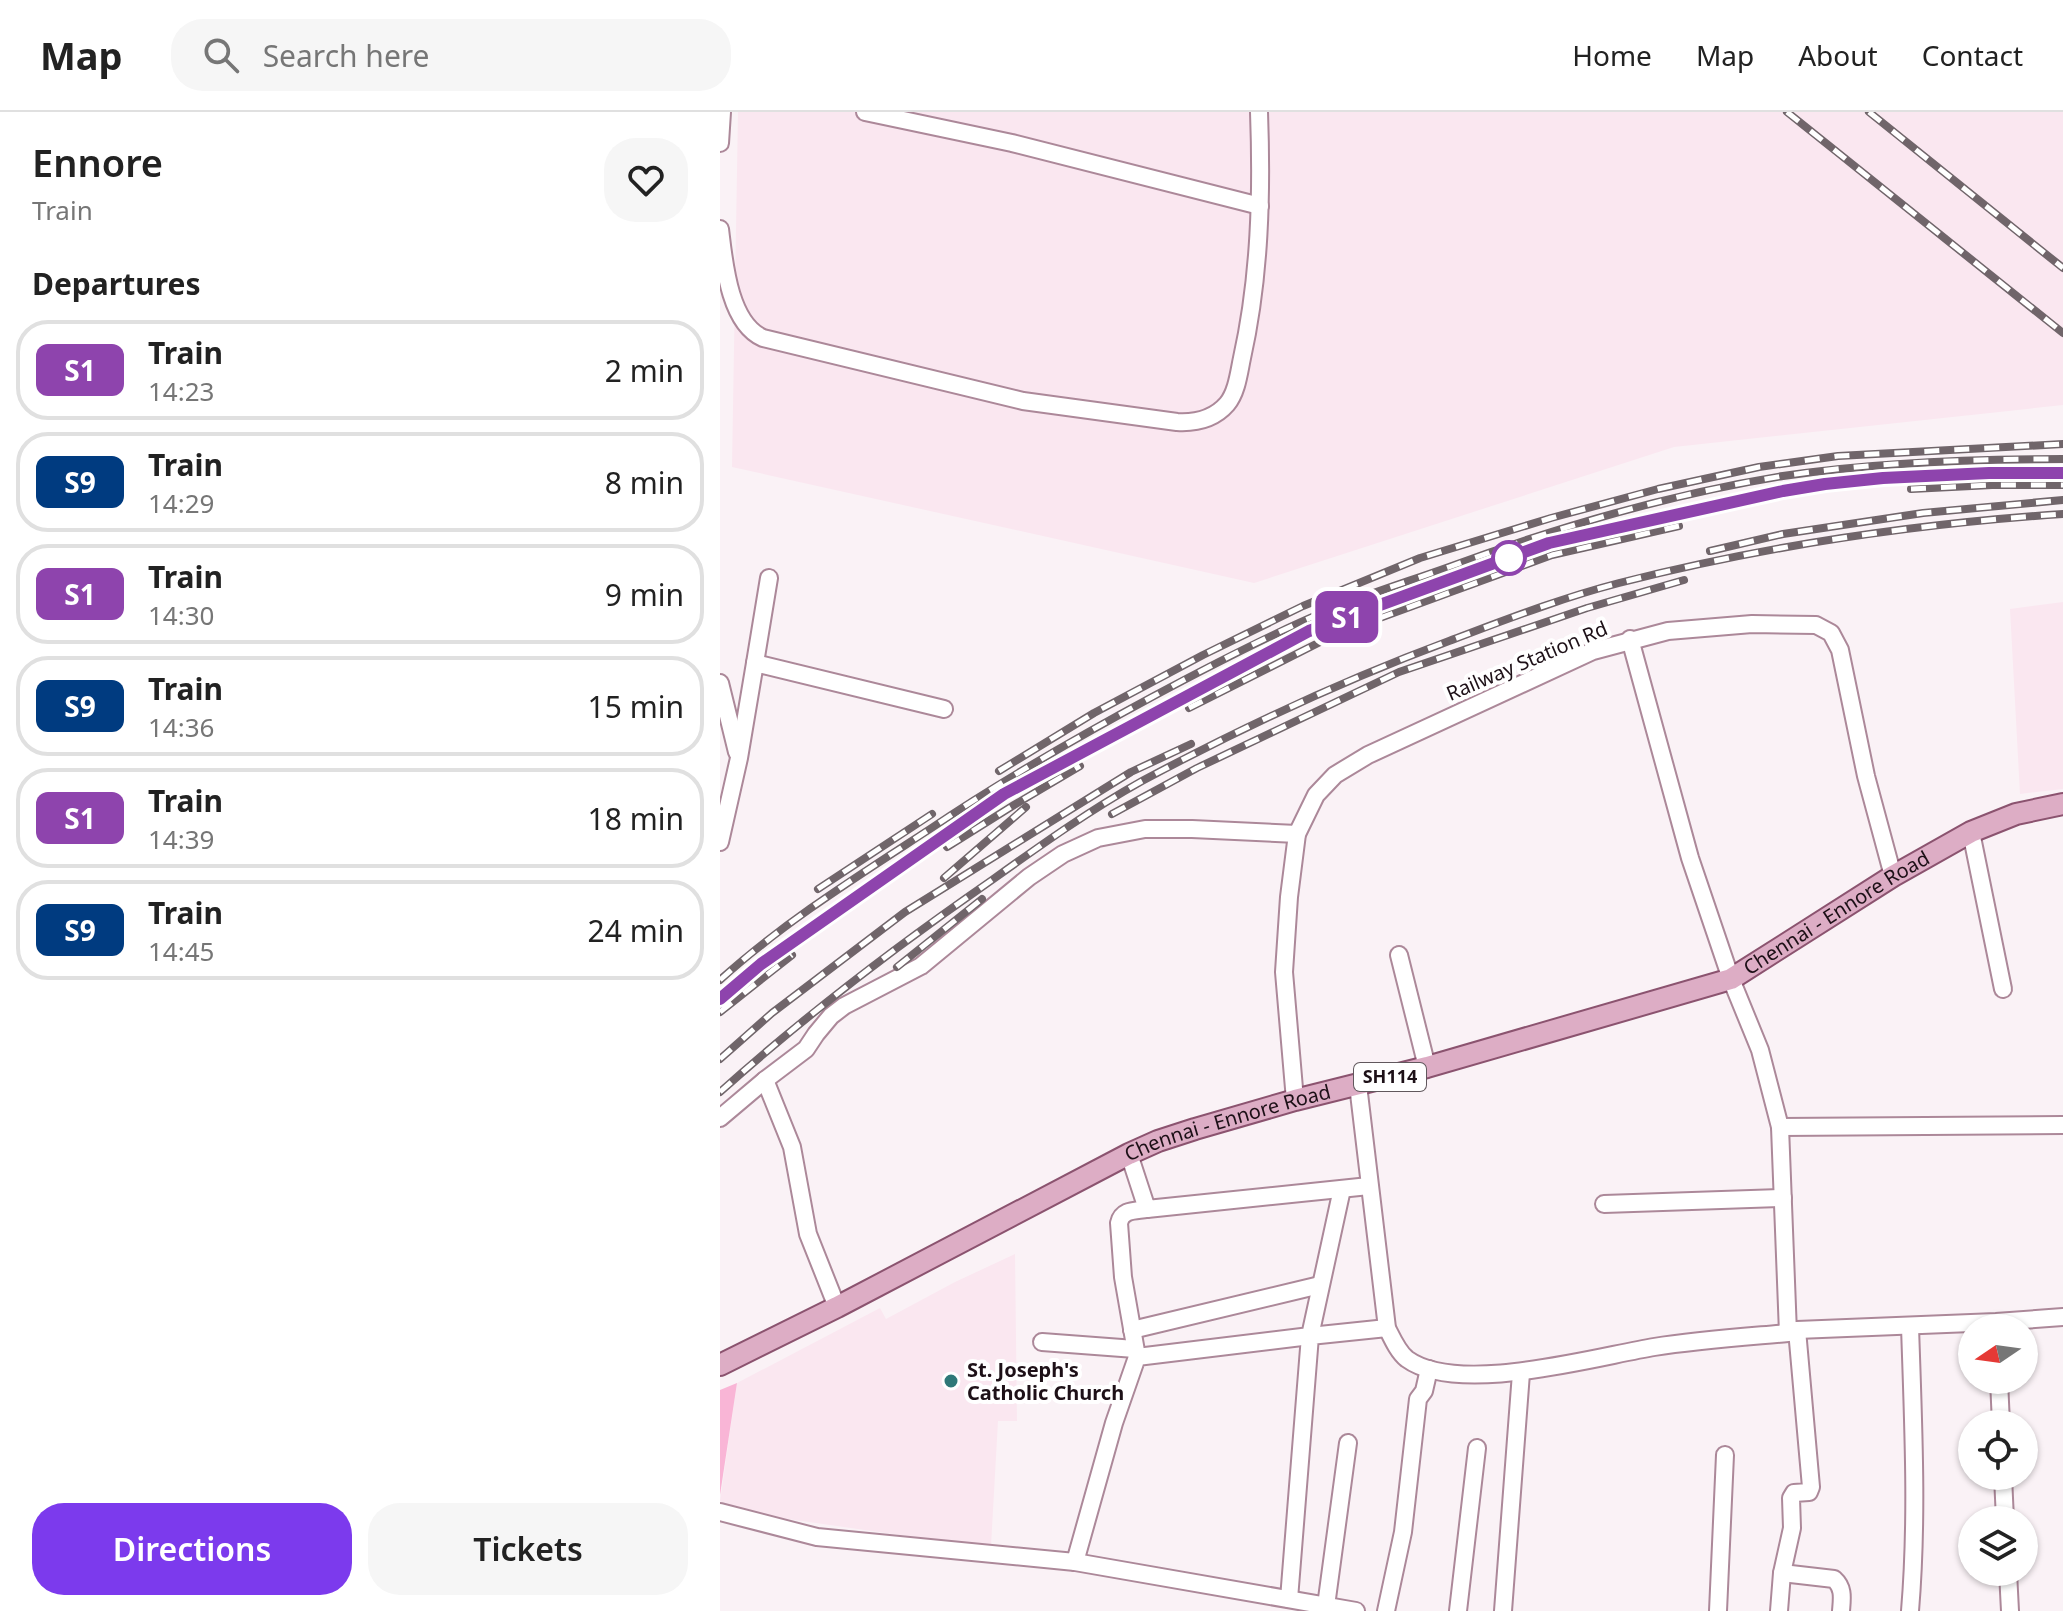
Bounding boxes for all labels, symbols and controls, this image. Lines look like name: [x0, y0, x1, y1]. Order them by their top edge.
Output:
search box: [171, 19, 731, 91]
text: Map: [40, 29, 123, 81]
icon: search: [199, 33, 243, 77]
text: Search here: [263, 35, 430, 76]
text: Home: [1572, 36, 1652, 74]
text: Map: [1696, 36, 1754, 74]
text: About: [1798, 36, 1878, 74]
text: Contact: [1922, 36, 2023, 74]
text: Ennore: [32, 136, 163, 188]
button: heart: [604, 138, 688, 222]
text: Train: [32, 192, 93, 228]
text: Departures: [32, 263, 201, 304]
text: Train: [148, 332, 223, 373]
text: 2 min: [605, 350, 684, 391]
text: S1: [64, 351, 96, 389]
text: 14:23: [148, 373, 214, 409]
text: Train: [148, 444, 223, 485]
text: 8 min: [605, 462, 684, 503]
text: S9: [64, 463, 96, 501]
text: 14:29: [148, 485, 214, 521]
unlabelled marker: [1492, 541, 1526, 575]
text: Train: [148, 556, 223, 597]
text: 9 min: [605, 574, 684, 615]
text: S1: [64, 575, 96, 613]
line badge: S1: [1311, 591, 1383, 643]
text: 14:30: [148, 597, 214, 633]
text: S1: [1331, 598, 1363, 636]
street label: Railway Station Rd: [1442, 614, 1611, 707]
text: Train: [148, 668, 223, 709]
text: 15 min: [588, 686, 684, 727]
text: S9: [64, 687, 96, 725]
text: 14:36: [148, 709, 214, 745]
text: Train: [148, 780, 223, 821]
text: 18 min: [588, 798, 684, 839]
text: S1: [64, 799, 96, 837]
text: 14:39: [148, 821, 214, 857]
street label: Chennai - Ennore Road: [1738, 844, 1934, 981]
text: Train: [148, 892, 223, 933]
text: 24 min: [588, 910, 684, 951]
text: S9: [64, 911, 96, 949]
text: 14:45: [148, 933, 214, 969]
road number: SH114: [1354, 1063, 1426, 1091]
street label: Chennai - Ennore Road: [1120, 1078, 1333, 1167]
north arrow: [1958, 1314, 2038, 1394]
map controls: [1958, 1314, 2038, 1586]
place label: St. Joseph's Catholic Church: [967, 1356, 1124, 1406]
marker: St. Joseph's Catholic Church: [942, 1372, 960, 1390]
button: locate: [1958, 1410, 2038, 1490]
button: Directions: [32, 1503, 352, 1595]
button: Tickets: [368, 1503, 688, 1595]
button: layers: [1958, 1506, 2038, 1586]

